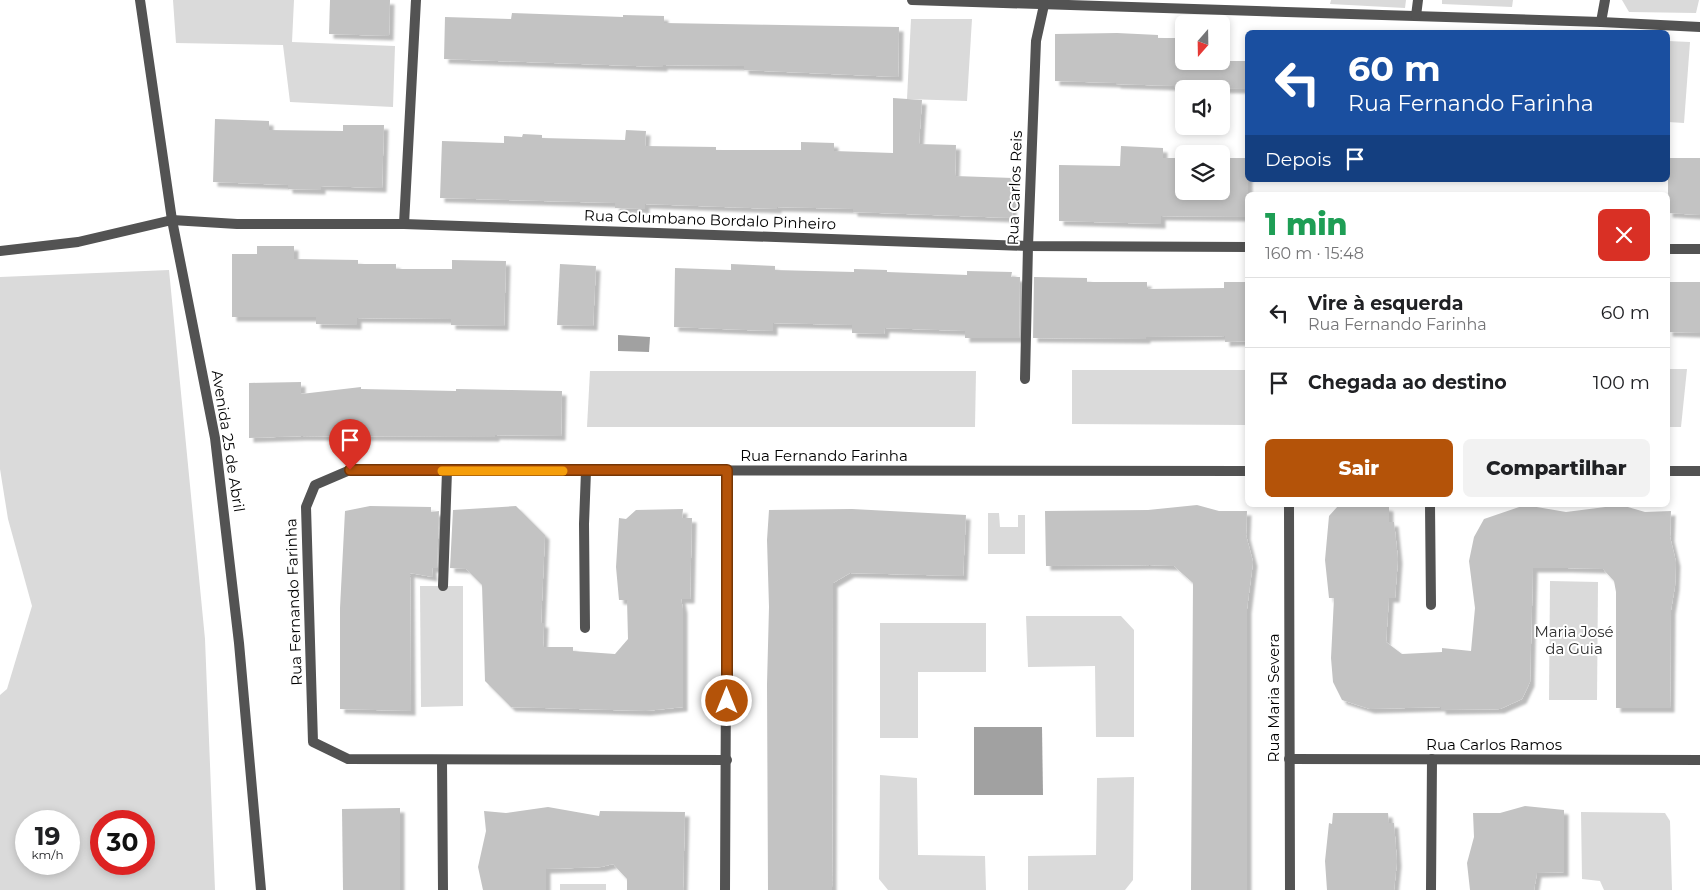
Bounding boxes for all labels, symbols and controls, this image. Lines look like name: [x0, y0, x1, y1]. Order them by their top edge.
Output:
north arrow: [1175, 15, 1230, 70]
map controls: [1175, 15, 1230, 200]
text: 60 m: [1348, 47, 1441, 90]
icon: left: [1265, 50, 1330, 115]
button: sound: [1175, 80, 1230, 135]
text: Rua Fernando Farinha: [1348, 90, 1594, 117]
street label: Rua Carlos Reis: [1003, 130, 1026, 246]
button: layers: [1175, 145, 1230, 200]
icon: arrive: [1341, 145, 1369, 173]
text: Depois: [1265, 148, 1331, 171]
street label: Rua Columbano Bordalo Pinheiro: [584, 206, 836, 233]
text: 1 min: [1265, 206, 1348, 243]
button: close: [1598, 209, 1650, 261]
text: 160 m · 15:48: [1265, 244, 1364, 263]
text: Vire à esquerda: [1308, 292, 1463, 315]
icon: left: [1265, 299, 1293, 327]
text: 60 m: [1601, 301, 1650, 324]
text: Rua Fernando Farinha: [1308, 315, 1487, 334]
street label: Avenida 25 de Abril: [208, 369, 249, 513]
icon: arrive: [1265, 369, 1293, 397]
text: Chegada ao destino: [1308, 371, 1507, 394]
text: 100 m: [1593, 371, 1650, 394]
pin: [329, 419, 371, 470]
icon: arrive: [336, 426, 364, 454]
button: Sair: [1265, 439, 1453, 497]
button: Compartilhar: [1463, 439, 1650, 497]
street label: Rua Fernando Farinha: [740, 446, 908, 465]
street label: Rua Fernando Farinha: [281, 518, 306, 686]
park label: Maria José da Guia: [1534, 622, 1614, 658]
street label: Rua Maria Severa: [1264, 634, 1283, 762]
position arrow: [700, 674, 752, 726]
street label: Rua Carlos Ramos: [1426, 735, 1562, 754]
speed limit sign: 30: [90, 810, 155, 875]
text: 19: [35, 821, 60, 851]
text: km/h: [31, 847, 64, 862]

